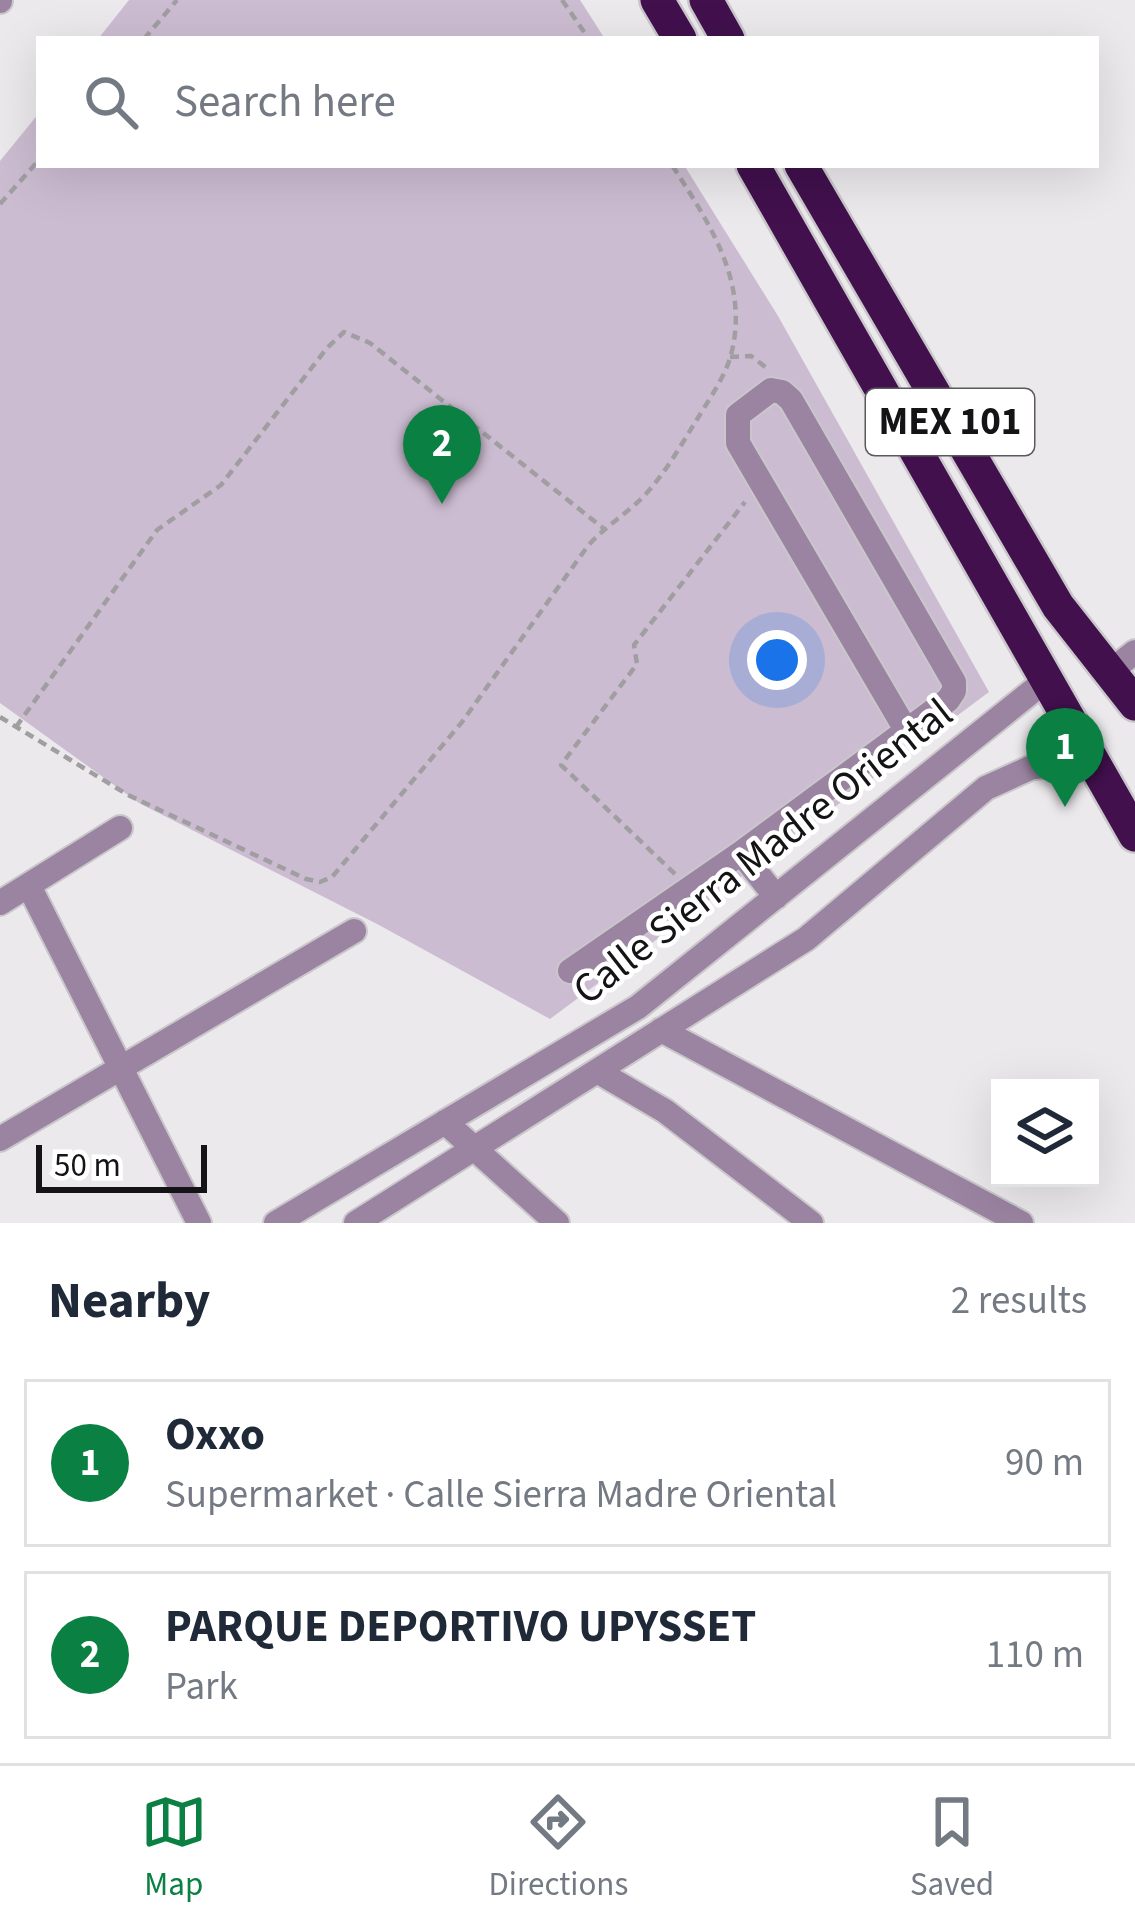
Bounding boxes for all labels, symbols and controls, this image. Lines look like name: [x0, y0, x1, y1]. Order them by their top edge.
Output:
search box: [36, 36, 1099, 168]
icon: search: [78, 69, 144, 135]
text: Search here: [174, 70, 396, 134]
road number: MEX 101: [866, 389, 1034, 455]
pin: 2: [403, 405, 481, 504]
your location: [747, 630, 807, 690]
street label: Calle Sierra Madre Oriental: [560, 685, 966, 1019]
pin: 1: [1026, 708, 1104, 807]
map controls: [991, 1079, 1099, 1187]
button: layers: [991, 1079, 1099, 1187]
scale bar: [36, 1139, 207, 1192]
text: 50 m: [54, 1142, 121, 1189]
text: Nearby: [48, 1265, 210, 1337]
text: 2 results: [951, 1273, 1087, 1329]
text: Oxxo: [165, 1403, 265, 1467]
text: 1: [80, 1435, 100, 1491]
text: 90 m: [1005, 1435, 1084, 1491]
text: Supermarket · Calle Sierra Madre Oriental: [165, 1467, 837, 1523]
text: PARQUE DEPORTIVO UPYSSET: [165, 1595, 756, 1659]
text: 2: [80, 1627, 100, 1683]
text: 110 m: [986, 1627, 1084, 1683]
text: Park: [165, 1659, 238, 1715]
tab: Map: [141, 1789, 207, 1908]
tab: Directions: [489, 1789, 628, 1908]
tab: Saved: [910, 1789, 994, 1908]

